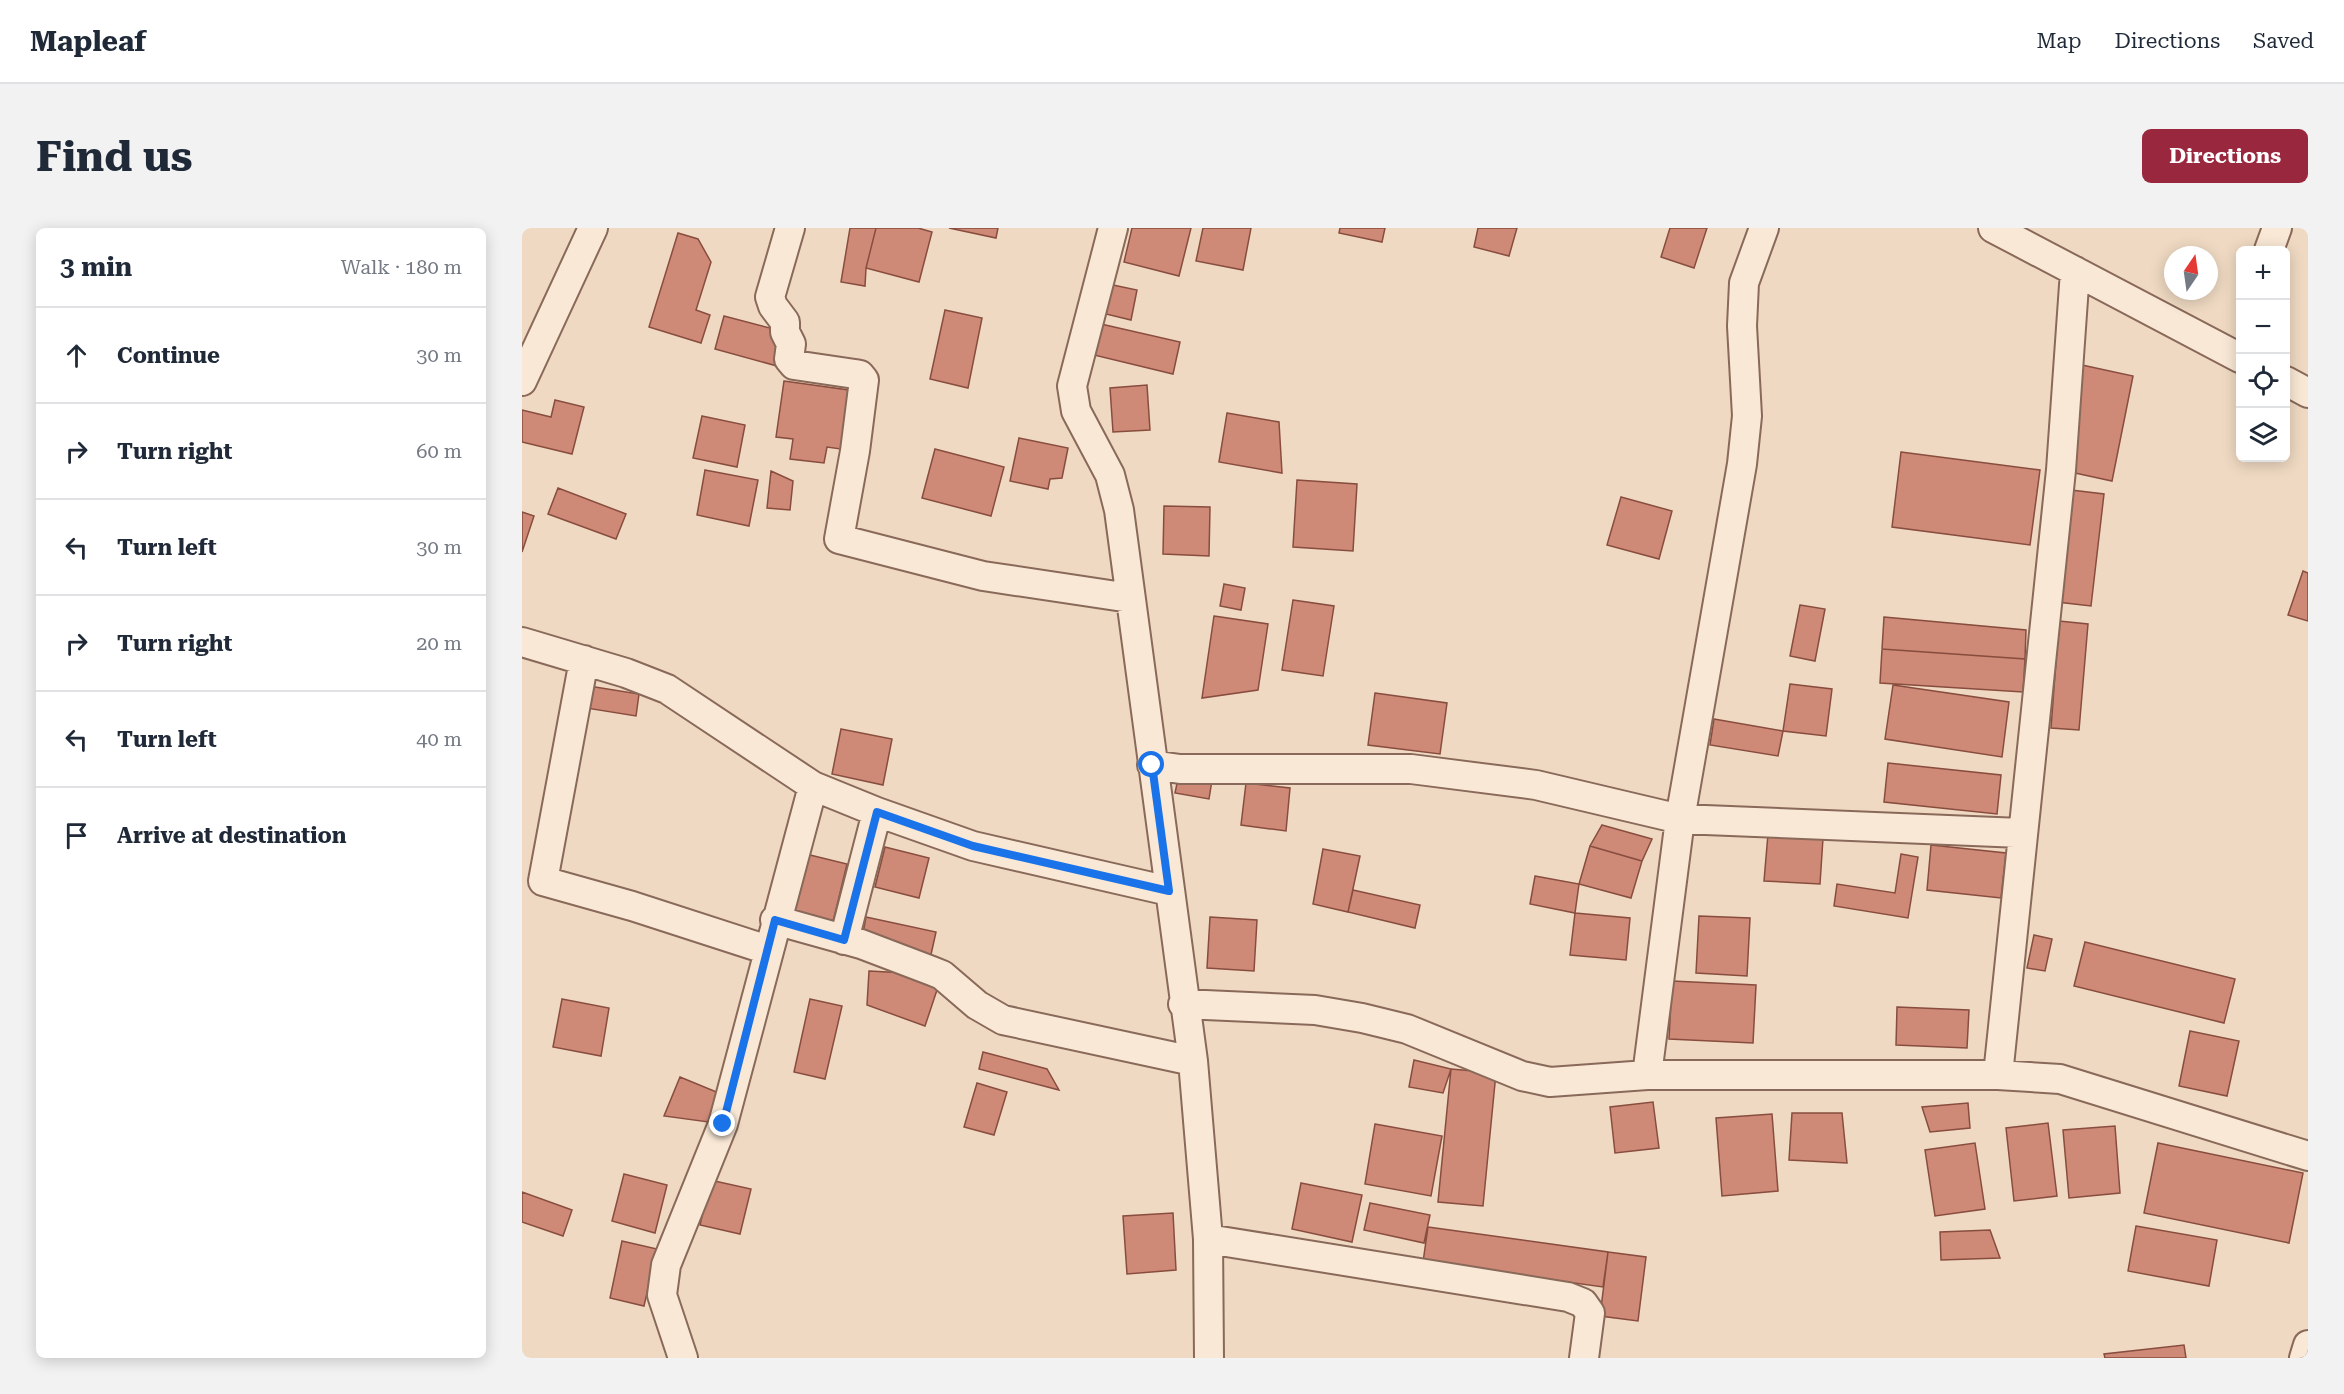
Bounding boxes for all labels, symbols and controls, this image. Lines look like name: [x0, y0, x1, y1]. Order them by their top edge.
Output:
text: Mapleaf: [30, 25, 146, 58]
text: Map: [2037, 29, 2081, 53]
text: Directions: [2114, 29, 2220, 53]
text: Saved: [2253, 29, 2314, 53]
button: Directions: [2142, 129, 2308, 183]
text: Find us: [36, 132, 193, 181]
north arrow: [2164, 246, 2218, 300]
map controls: [2236, 246, 2290, 462]
button: +: [2236, 246, 2290, 300]
text: 3 min: [60, 252, 132, 282]
text: Walk · 180 m: [341, 255, 462, 279]
button: −: [2236, 300, 2290, 354]
icon: ahead: [60, 339, 93, 372]
text: Continue: [117, 343, 220, 368]
text: 30 m: [416, 343, 462, 367]
button: locate: [2236, 354, 2290, 408]
button: layers: [2236, 408, 2290, 462]
icon: right: [60, 435, 93, 468]
text: Turn right: [117, 439, 232, 464]
text: 60 m: [416, 439, 462, 463]
icon: left: [60, 531, 93, 564]
text: Turn left: [117, 535, 217, 560]
text: 30 m: [416, 535, 462, 559]
icon: right: [60, 627, 93, 660]
text: Turn right: [117, 631, 232, 656]
text: 20 m: [416, 631, 462, 655]
icon: left: [60, 723, 93, 756]
text: Turn left: [117, 727, 217, 752]
text: 40 m: [416, 727, 462, 751]
route start: [1138, 751, 1164, 777]
icon: arrive: [60, 819, 93, 852]
text: Arrive at destination: [117, 823, 346, 848]
route end: [709, 1110, 735, 1136]

